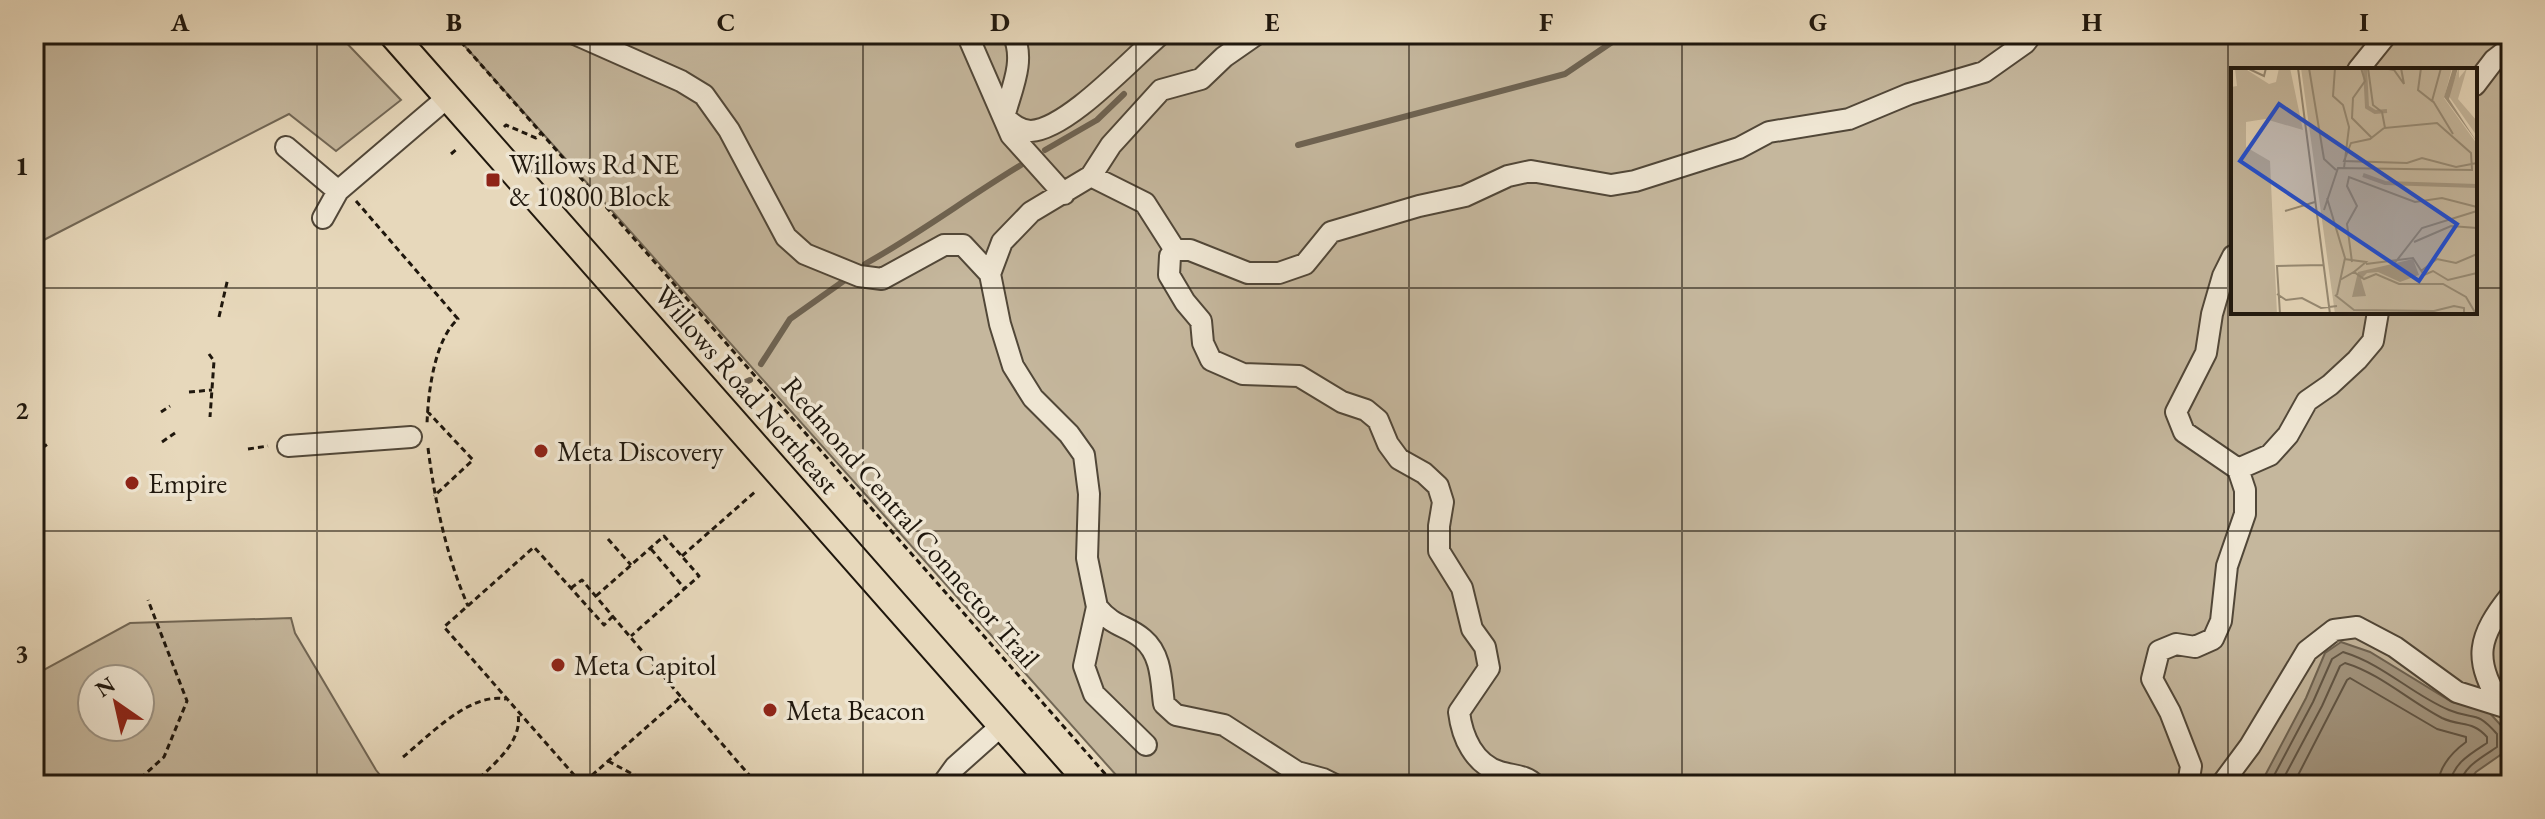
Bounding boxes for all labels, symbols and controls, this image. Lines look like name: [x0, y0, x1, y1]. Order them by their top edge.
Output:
text: A: [170, 5, 190, 39]
text: B: [446, 5, 462, 39]
text: C: [717, 5, 735, 39]
text: D: [990, 5, 1010, 39]
text: E: [1265, 5, 1280, 39]
text: F: [1539, 5, 1553, 39]
text: G: [1809, 5, 1828, 39]
text: H: [2082, 5, 2103, 39]
text: I: [2359, 5, 2369, 39]
inset map: [2231, 68, 2477, 314]
place label: Willows Rd NE & 10800 Block: [509, 146, 680, 214]
text: 1: [15, 149, 29, 183]
marker: Willows Rd NE & 10800 Block: [484, 171, 502, 189]
street label: Willows Road Northeast: [646, 277, 848, 501]
street label: Redmond Central Connector Trail: [774, 369, 1048, 676]
text: 2: [15, 393, 29, 427]
place label: Meta Discovery: [557, 433, 724, 469]
marker: Meta Discovery: [532, 442, 550, 460]
place label: Empire: [148, 465, 227, 501]
marker: Empire: [123, 474, 141, 492]
text: 3: [15, 636, 29, 670]
place label: Meta Capitol: [574, 647, 717, 683]
marker: Meta Capitol: [549, 656, 567, 674]
north arrow: [76, 663, 156, 743]
text: N: [90, 670, 121, 704]
place label: Meta Beacon: [786, 692, 925, 728]
marker: Meta Beacon: [761, 701, 779, 719]

